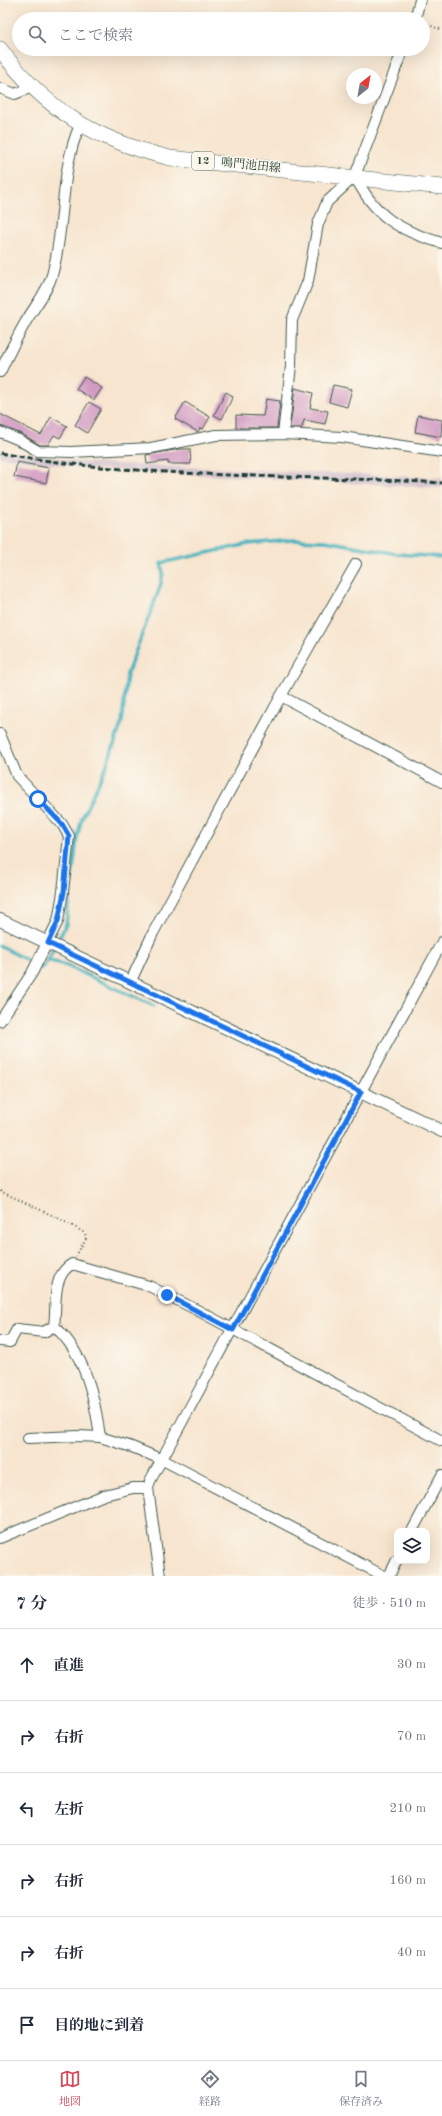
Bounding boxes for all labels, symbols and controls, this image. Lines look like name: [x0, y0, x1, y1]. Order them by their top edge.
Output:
search box: [12, 12, 430, 56]
icon: search: [26, 23, 48, 45]
text: ここで検索: [58, 29, 133, 44]
north arrow: [346, 68, 382, 104]
road number: 12: [192, 152, 214, 170]
street label: 鳴門池田線: [221, 155, 282, 175]
route start: [29, 790, 47, 808]
route end: [158, 1286, 176, 1304]
map controls: [394, 1528, 430, 1564]
button: layers: [394, 1528, 430, 1564]
text: 7 分: [16, 1596, 48, 1613]
text: 徒歩 · 510 m: [352, 1597, 426, 1610]
icon: ahead: [16, 1654, 38, 1676]
text: 30 m: [397, 1658, 426, 1671]
text: 直進: [54, 1659, 84, 1674]
icon: right: [16, 1726, 38, 1748]
text: 70 m: [397, 1730, 426, 1743]
text: 右折: [54, 1731, 84, 1746]
icon: left: [16, 1798, 38, 1820]
text: 210 m: [389, 1802, 426, 1815]
text: 左折: [54, 1803, 84, 1818]
icon: right: [16, 1870, 38, 1892]
text: 160 m: [389, 1874, 426, 1887]
text: 右折: [54, 1875, 84, 1890]
icon: right: [16, 1942, 38, 1964]
text: 40 m: [397, 1946, 426, 1959]
text: 右折: [54, 1947, 84, 1962]
icon: arrive: [16, 2014, 38, 2036]
text: 目的地に到着: [54, 2019, 144, 2034]
tab: 地図: [59, 2068, 81, 2110]
tab: 経路: [199, 2068, 221, 2110]
tab: 保存済み: [339, 2068, 383, 2110]

